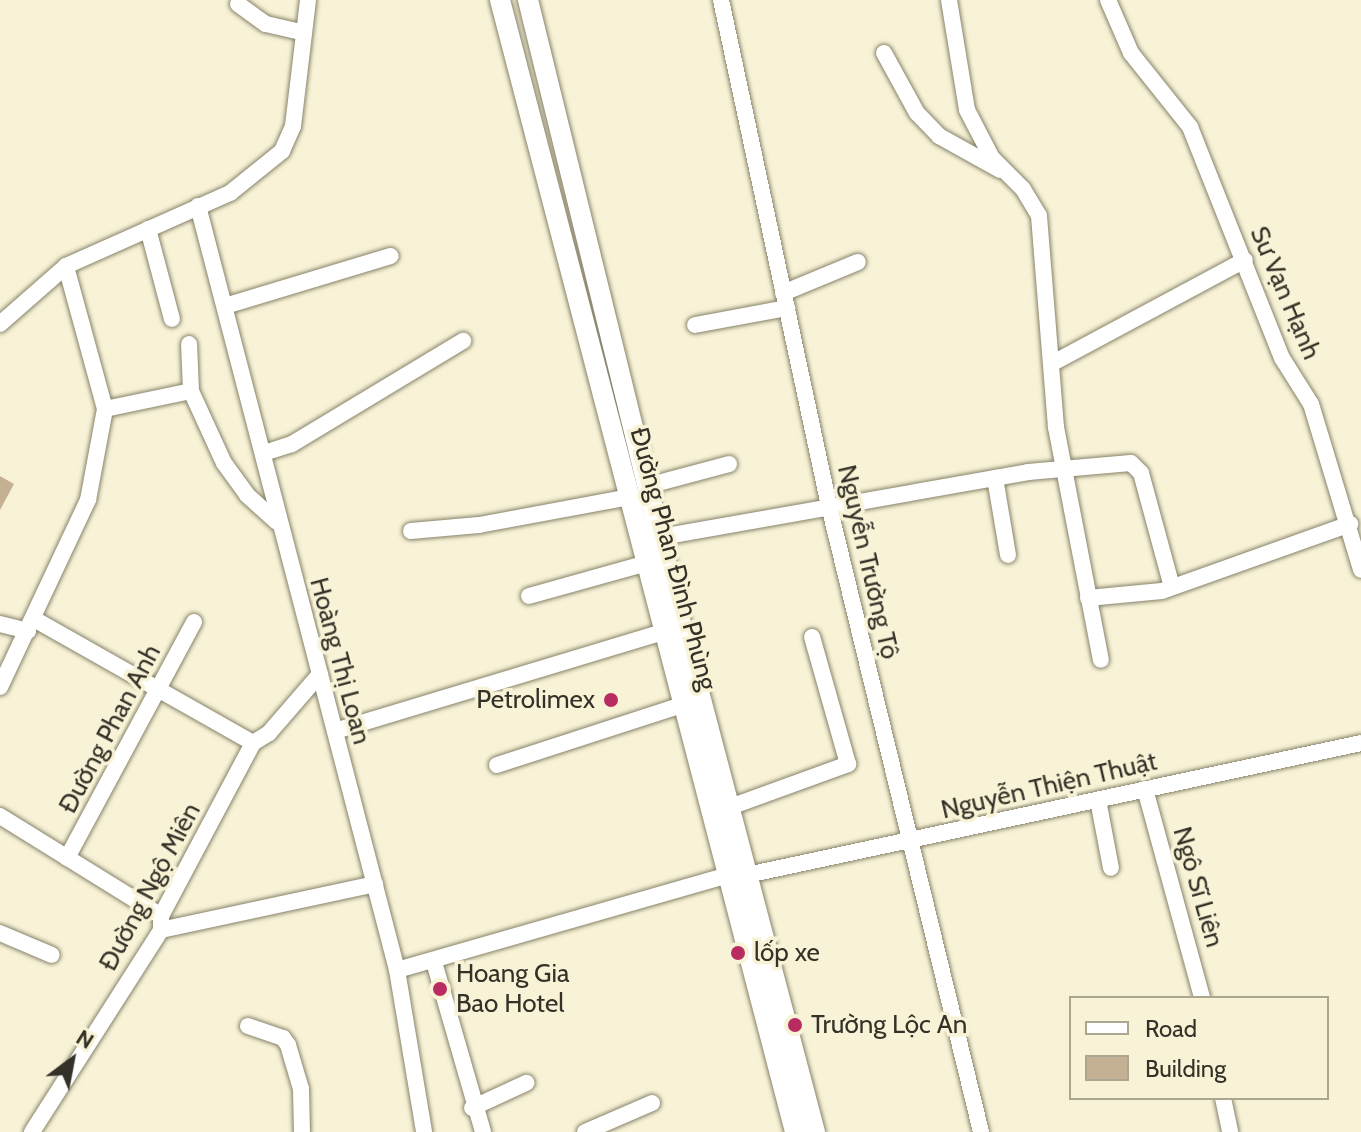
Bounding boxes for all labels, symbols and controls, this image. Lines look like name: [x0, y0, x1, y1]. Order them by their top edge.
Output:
street label: Sư Vạn Hạnh: [1243, 222, 1327, 364]
street label: Đường Phan Đình Phùng: [623, 424, 723, 694]
street label: Nguyễn Trường Tộ: [831, 462, 905, 662]
street label: Hoàng Thị Loan: [303, 574, 377, 748]
street label: Đường Phan Anh: [52, 639, 168, 819]
place label: Petrolimex: [476, 684, 595, 716]
marker: Petrolimex: [602, 691, 620, 709]
street label: Nguyễn Thiện Thuật: [938, 746, 1160, 826]
street label: Đường Ngộ Miên: [93, 798, 207, 976]
street label: Ngô Sĩ Liên: [1166, 823, 1230, 951]
place label: lốp xe: [754, 937, 820, 969]
marker: lốp xe: [729, 944, 747, 962]
place label: Hoang Gia Bao Hotel: [456, 958, 569, 1020]
marker: Hoang Gia Bao Hotel: [431, 980, 449, 998]
legend: [1069, 996, 1329, 1100]
place label: Trường Lộc An: [811, 1009, 967, 1041]
text: Road: [1145, 1014, 1197, 1043]
marker: Trường Lộc An: [786, 1016, 804, 1034]
north arrow: [32, 1020, 112, 1100]
text: N: [71, 1024, 99, 1055]
text: Building: [1145, 1054, 1226, 1083]

